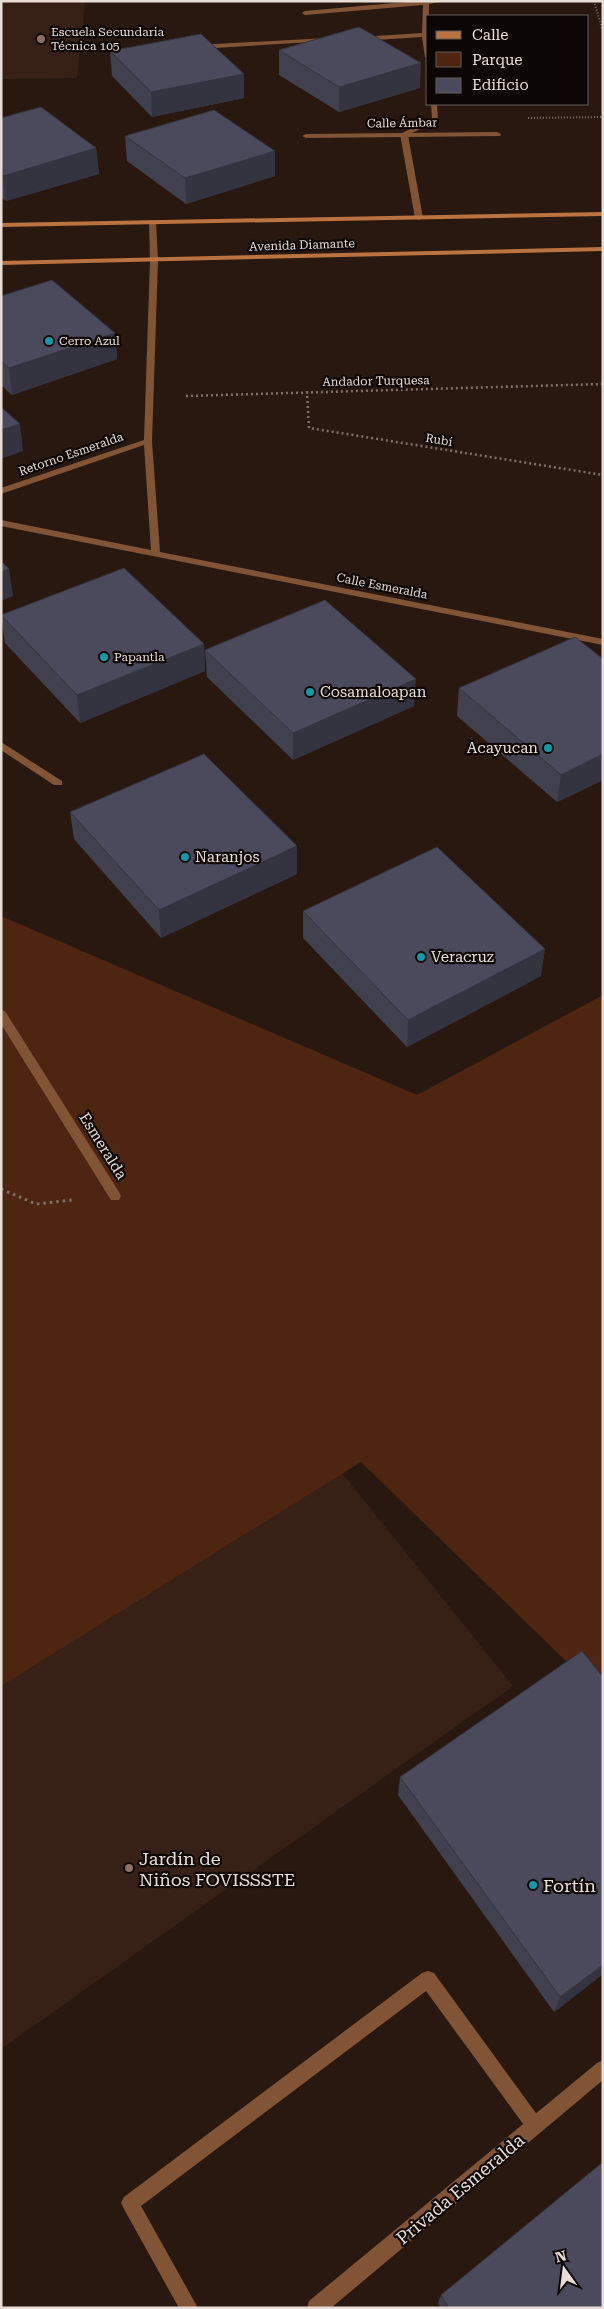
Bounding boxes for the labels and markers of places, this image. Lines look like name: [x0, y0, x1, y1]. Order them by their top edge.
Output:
place label: Escuela Secundaria Técnica 105: [51, 25, 165, 53]
marker: Escuela Secundaria Técnica 105: [35, 33, 47, 45]
place label: Cerro Azul: [59, 334, 120, 348]
marker: Cerro Azul: [43, 335, 55, 347]
place label: Papantla: [114, 650, 165, 664]
marker: Papantla: [98, 651, 110, 663]
place label: Cosamaloapan: [320, 683, 427, 701]
marker: Cosamaloapan: [304, 686, 316, 698]
place label: Acayucan: [467, 739, 538, 757]
marker: Acayucan: [542, 742, 554, 754]
place label: Naranjos: [195, 848, 260, 866]
marker: Naranjos: [179, 851, 191, 863]
place label: Veracruz: [431, 948, 494, 966]
marker: Veracruz: [415, 951, 427, 963]
place label: Jardín de Niños FOVISSSTE: [139, 1848, 295, 1890]
marker: Jardín de Niños FOVISSSTE: [123, 1862, 135, 1874]
place label: Fortín: [543, 1875, 596, 1896]
marker: Fortín: [527, 1879, 539, 1891]

